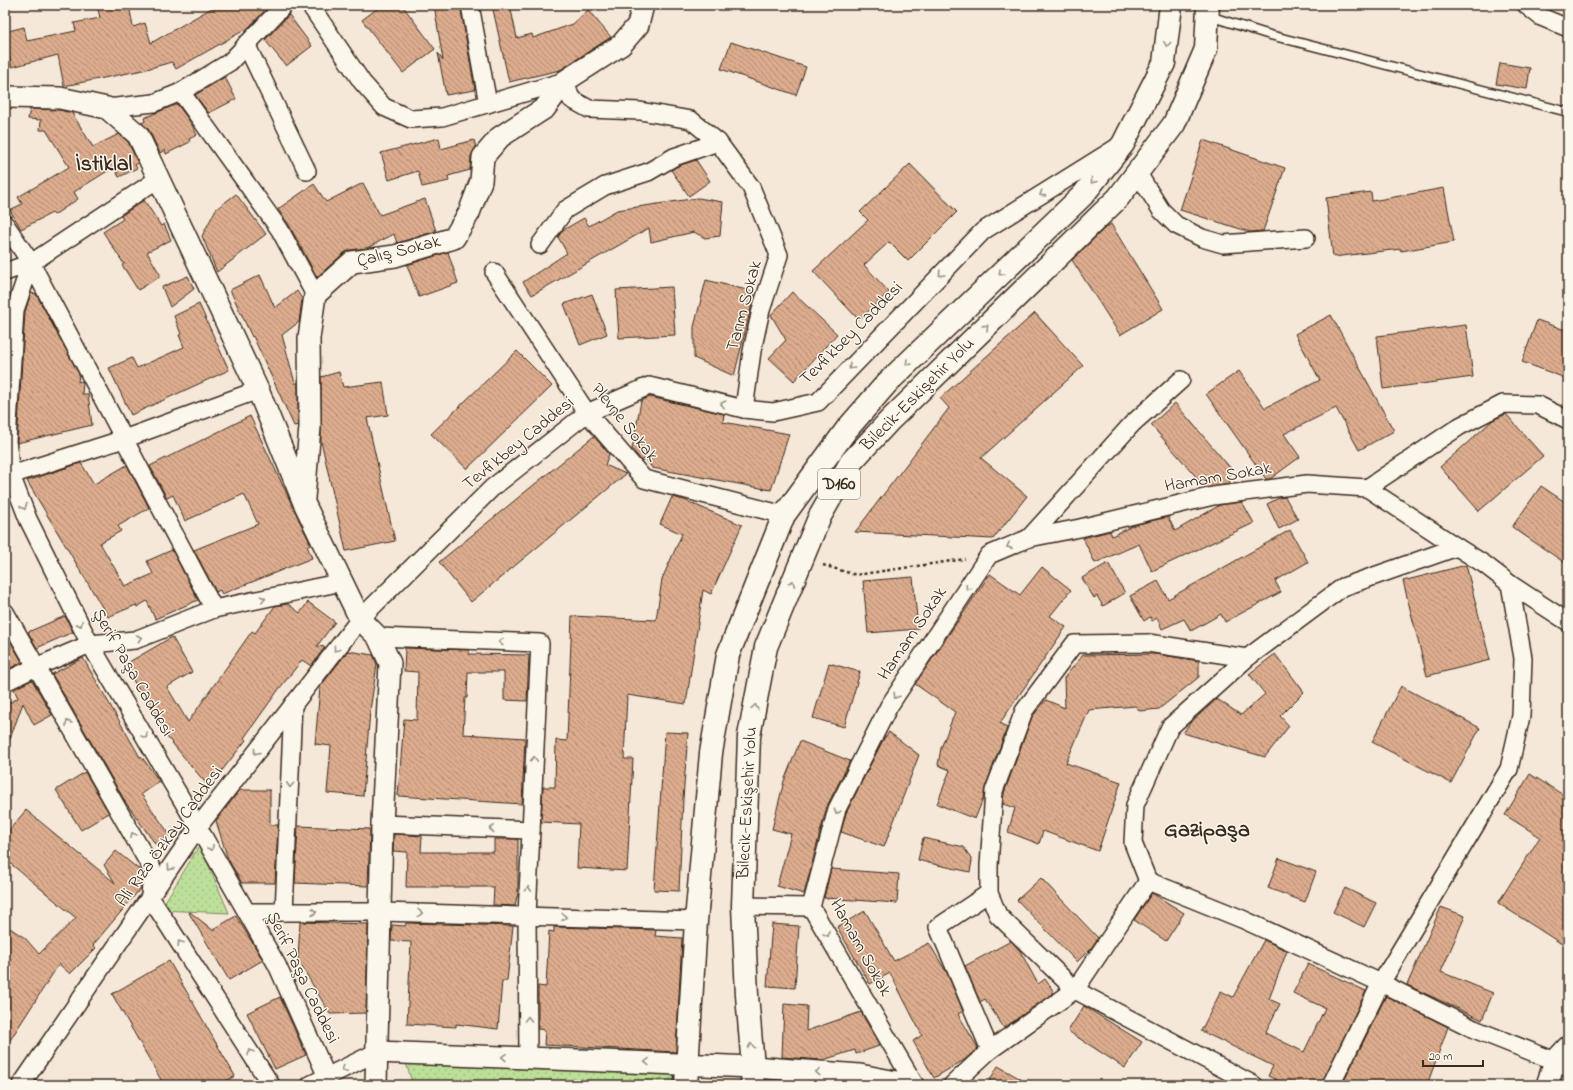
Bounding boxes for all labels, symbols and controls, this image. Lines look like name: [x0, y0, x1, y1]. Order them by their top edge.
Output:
one-way arrow: [1162, 41, 1171, 47]
district label: İstiklal: [76, 149, 133, 181]
one-way arrow: [1091, 177, 1098, 184]
one-way arrow: [1039, 189, 1046, 197]
street label: Çalış Sokak: [354, 229, 444, 275]
street label: Tarım Sokak: [720, 258, 770, 354]
one-way arrow: [998, 268, 1006, 276]
one-way arrow: [938, 269, 946, 277]
street label: Tevfikbey Caddesi: [794, 276, 910, 392]
one-way arrow: [981, 324, 989, 332]
street label: Bilecik-Eskişehir Yolu: [854, 332, 981, 459]
one-way arrow: [905, 358, 913, 366]
one-way arrow: [848, 363, 855, 370]
street label: Plevne Sokak: [584, 378, 664, 468]
street label: Tevfikbey Caddesi: [458, 391, 580, 497]
one-way arrow: [720, 400, 727, 409]
street label: Hamam Sokak: [1162, 456, 1274, 500]
road number: D160: [818, 469, 860, 499]
one-way arrow: [19, 503, 27, 510]
one-way arrow: [1006, 542, 1013, 550]
one-way arrow: [787, 580, 795, 587]
street label: Hamam Sokak: [872, 582, 954, 686]
one-way arrow: [965, 584, 973, 591]
one-way arrow: [259, 595, 266, 603]
street label: Şerif Paşa Caddesi: [85, 604, 179, 742]
one-way arrow: [75, 619, 83, 627]
one-way arrow: [135, 634, 142, 642]
one-way arrow: [498, 638, 504, 646]
one-way arrow: [333, 645, 340, 652]
one-way arrow: [893, 692, 901, 699]
one-way arrow: [750, 704, 758, 710]
one-way arrow: [65, 720, 72, 727]
street label: Bilecik-Eskişehir Yolu: [731, 726, 765, 881]
one-way arrow: [140, 732, 147, 739]
one-way arrow: [254, 748, 261, 755]
one-way arrow: [530, 756, 539, 762]
street label: Ali Rıza Özkay Caddesi: [110, 761, 230, 913]
one-way arrow: [285, 782, 294, 788]
one-way arrow: [833, 808, 842, 815]
district label: Gazipaşa: [1164, 815, 1250, 847]
one-way arrow: [489, 824, 495, 833]
one-way arrow: [130, 832, 137, 839]
one-way arrow: [206, 844, 213, 852]
one-way arrow: [168, 863, 175, 870]
one-way arrow: [524, 886, 532, 892]
street label: Hamam Sokak: [822, 894, 898, 1002]
street label: Şerif Paşa Caddesi: [259, 908, 345, 1048]
one-way arrow: [311, 908, 317, 916]
one-way arrow: [417, 909, 423, 917]
one-way arrow: [561, 912, 567, 921]
one-way arrow: [823, 930, 830, 937]
one-way arrow: [177, 940, 184, 947]
one-way arrow: [523, 1016, 532, 1022]
scale bar: [1423, 1042, 1483, 1068]
one-way arrow: [747, 1043, 756, 1049]
text: 20 m: [1429, 1048, 1452, 1066]
one-way arrow: [247, 1049, 255, 1056]
one-way arrow: [501, 1053, 507, 1061]
one-way arrow: [644, 1058, 650, 1067]
one-way arrow: [340, 1064, 348, 1071]
one-way arrow: [815, 1068, 821, 1077]

